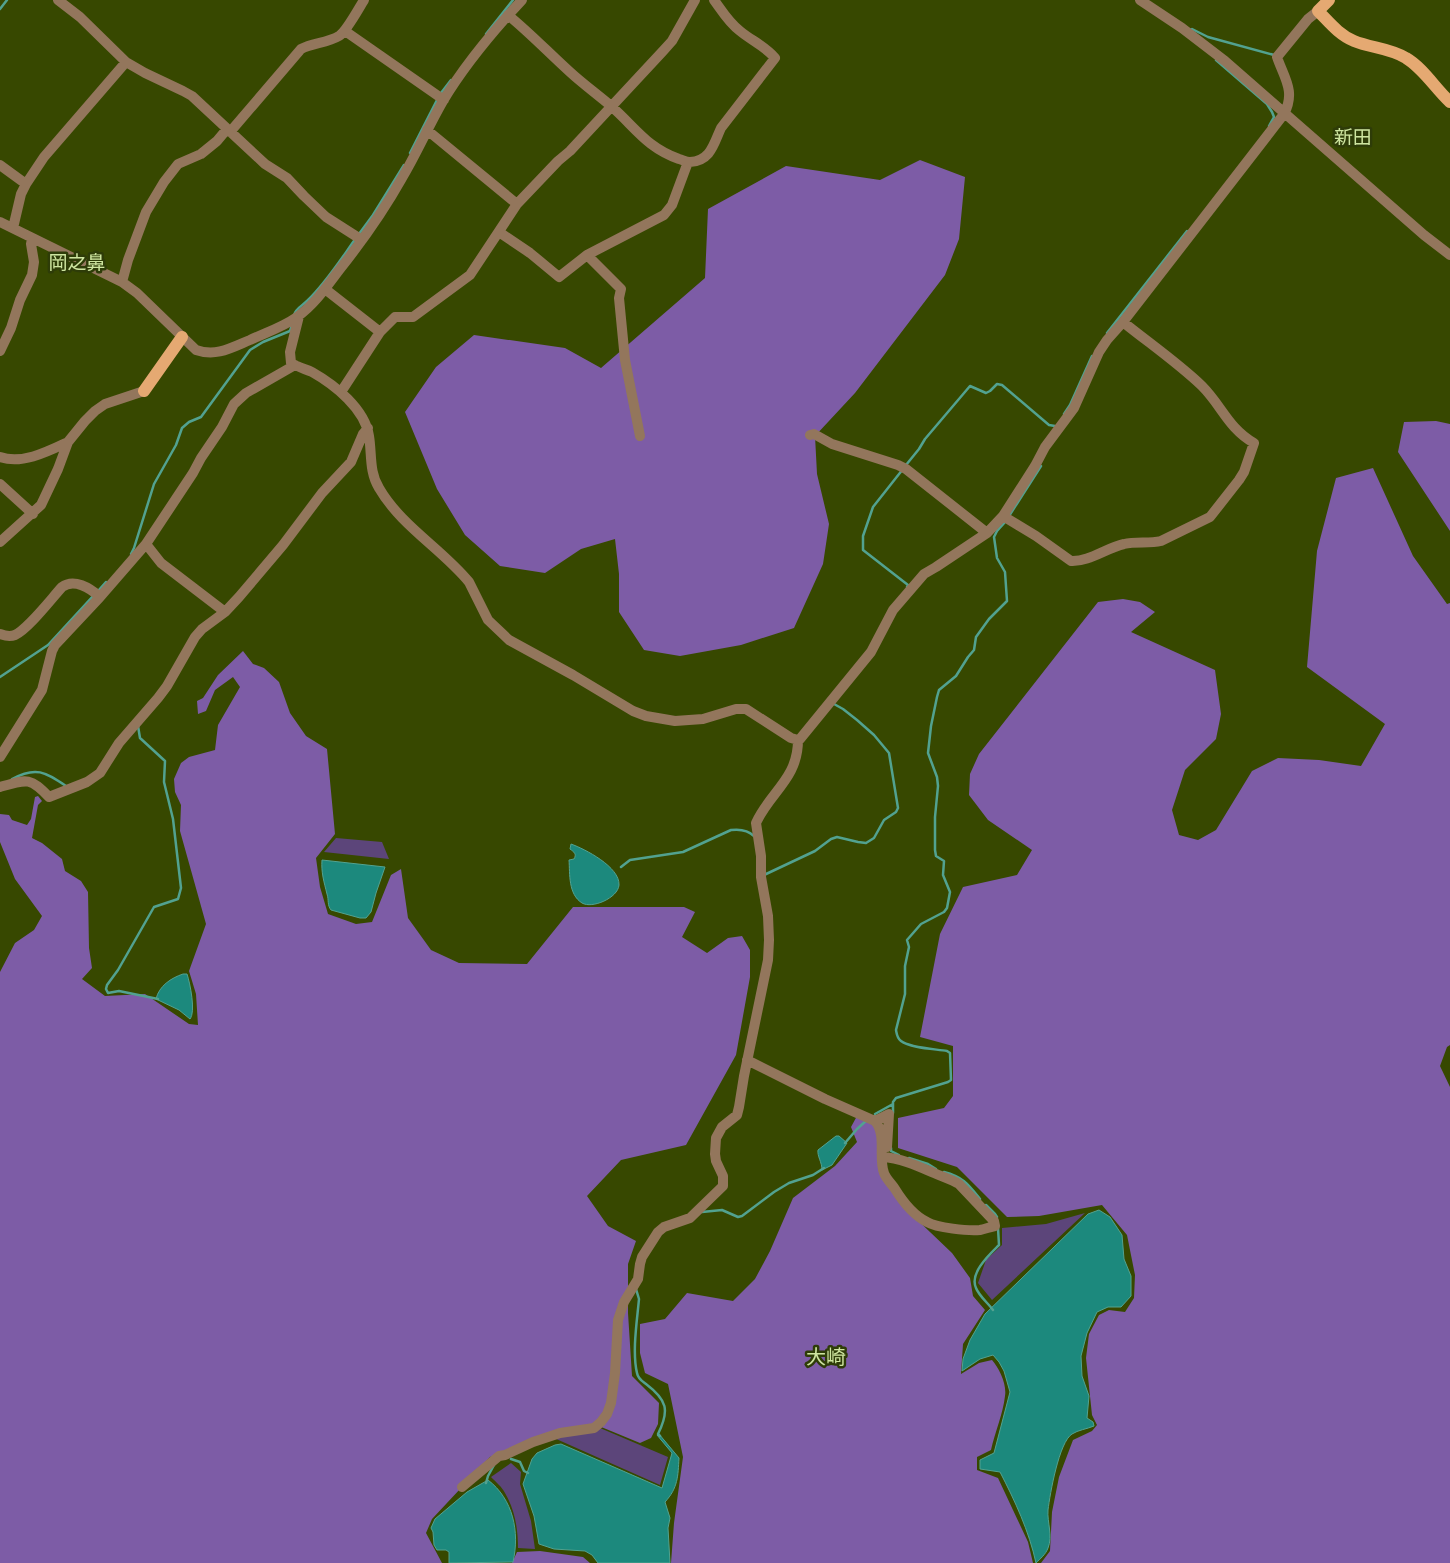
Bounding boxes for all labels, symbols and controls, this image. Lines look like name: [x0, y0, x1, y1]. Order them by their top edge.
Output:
district label: 新田: [1334, 124, 1372, 150]
district label: 岡之鼻: [48, 249, 106, 275]
district label: 大崎: [806, 1343, 846, 1370]

